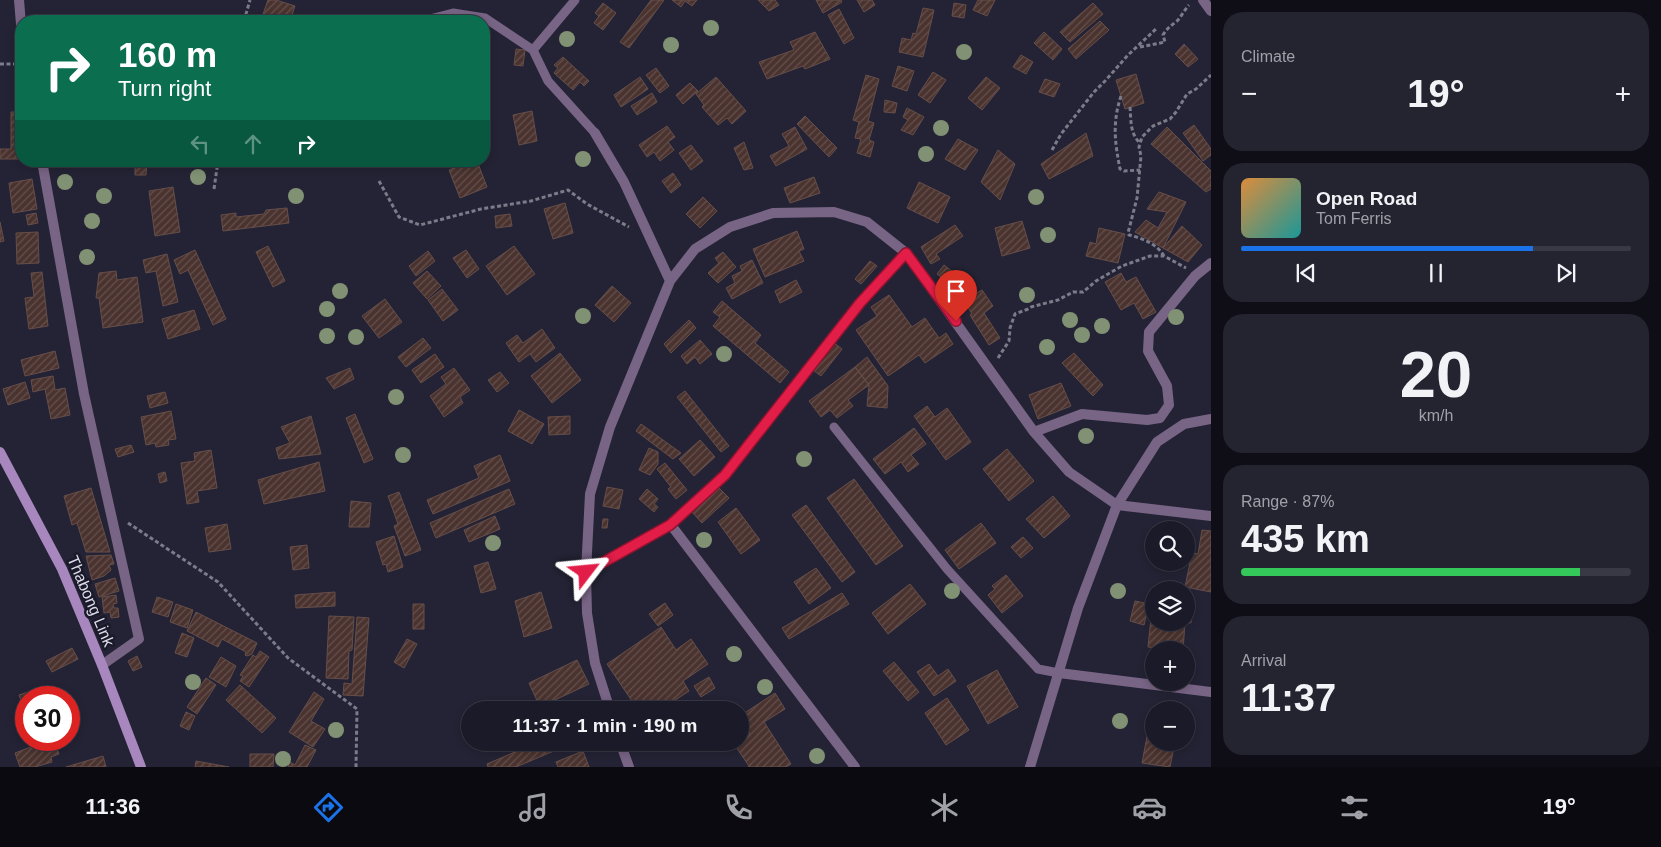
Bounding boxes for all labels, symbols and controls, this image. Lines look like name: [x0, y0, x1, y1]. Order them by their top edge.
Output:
icon: right: [35, 35, 100, 100]
text: 160 m: [118, 35, 217, 74]
text: Climate: [1241, 48, 1295, 65]
text: 19°: [1407, 73, 1465, 115]
text: Turn right: [118, 76, 211, 101]
text: −: [1241, 78, 1257, 109]
text: +: [1615, 78, 1631, 109]
icon: left: [186, 130, 214, 158]
icon: ahead: [239, 130, 267, 158]
icon: right: [292, 130, 320, 158]
text: Open Road: [1316, 188, 1417, 209]
text: Tom Ferris: [1316, 210, 1392, 227]
icon: previous: [1292, 259, 1320, 287]
icon: pause: [1422, 259, 1450, 287]
icon: next: [1552, 259, 1580, 287]
pin: [935, 270, 977, 321]
icon: arrive: [942, 277, 970, 305]
text: 20: [1400, 338, 1472, 411]
text: km/h: [1419, 407, 1453, 424]
text: Range · 87%: [1241, 493, 1334, 510]
text: 435 km: [1241, 518, 1370, 560]
map controls: [1145, 521, 1195, 751]
button: search: [1145, 521, 1195, 571]
position arrow: [559, 545, 611, 597]
street label: Thabong Link: [64, 553, 118, 650]
button: layers: [1145, 581, 1195, 631]
button: +: [1145, 641, 1195, 691]
text: Arrival: [1241, 652, 1286, 669]
text: 11:37: [1241, 677, 1336, 719]
speed limit sign: 30: [15, 686, 80, 751]
button: −: [1145, 701, 1195, 751]
text: 11:37 · 1 min · 190 m: [513, 715, 697, 736]
icon: directions: [311, 790, 346, 825]
icon: music: [516, 790, 551, 825]
icon: phone: [721, 790, 756, 825]
icon: climate: [927, 790, 962, 825]
icon: car: [1132, 790, 1167, 825]
icon: filters: [1337, 790, 1372, 825]
text: 11:36: [85, 794, 140, 819]
text: 19°: [1543, 794, 1576, 819]

